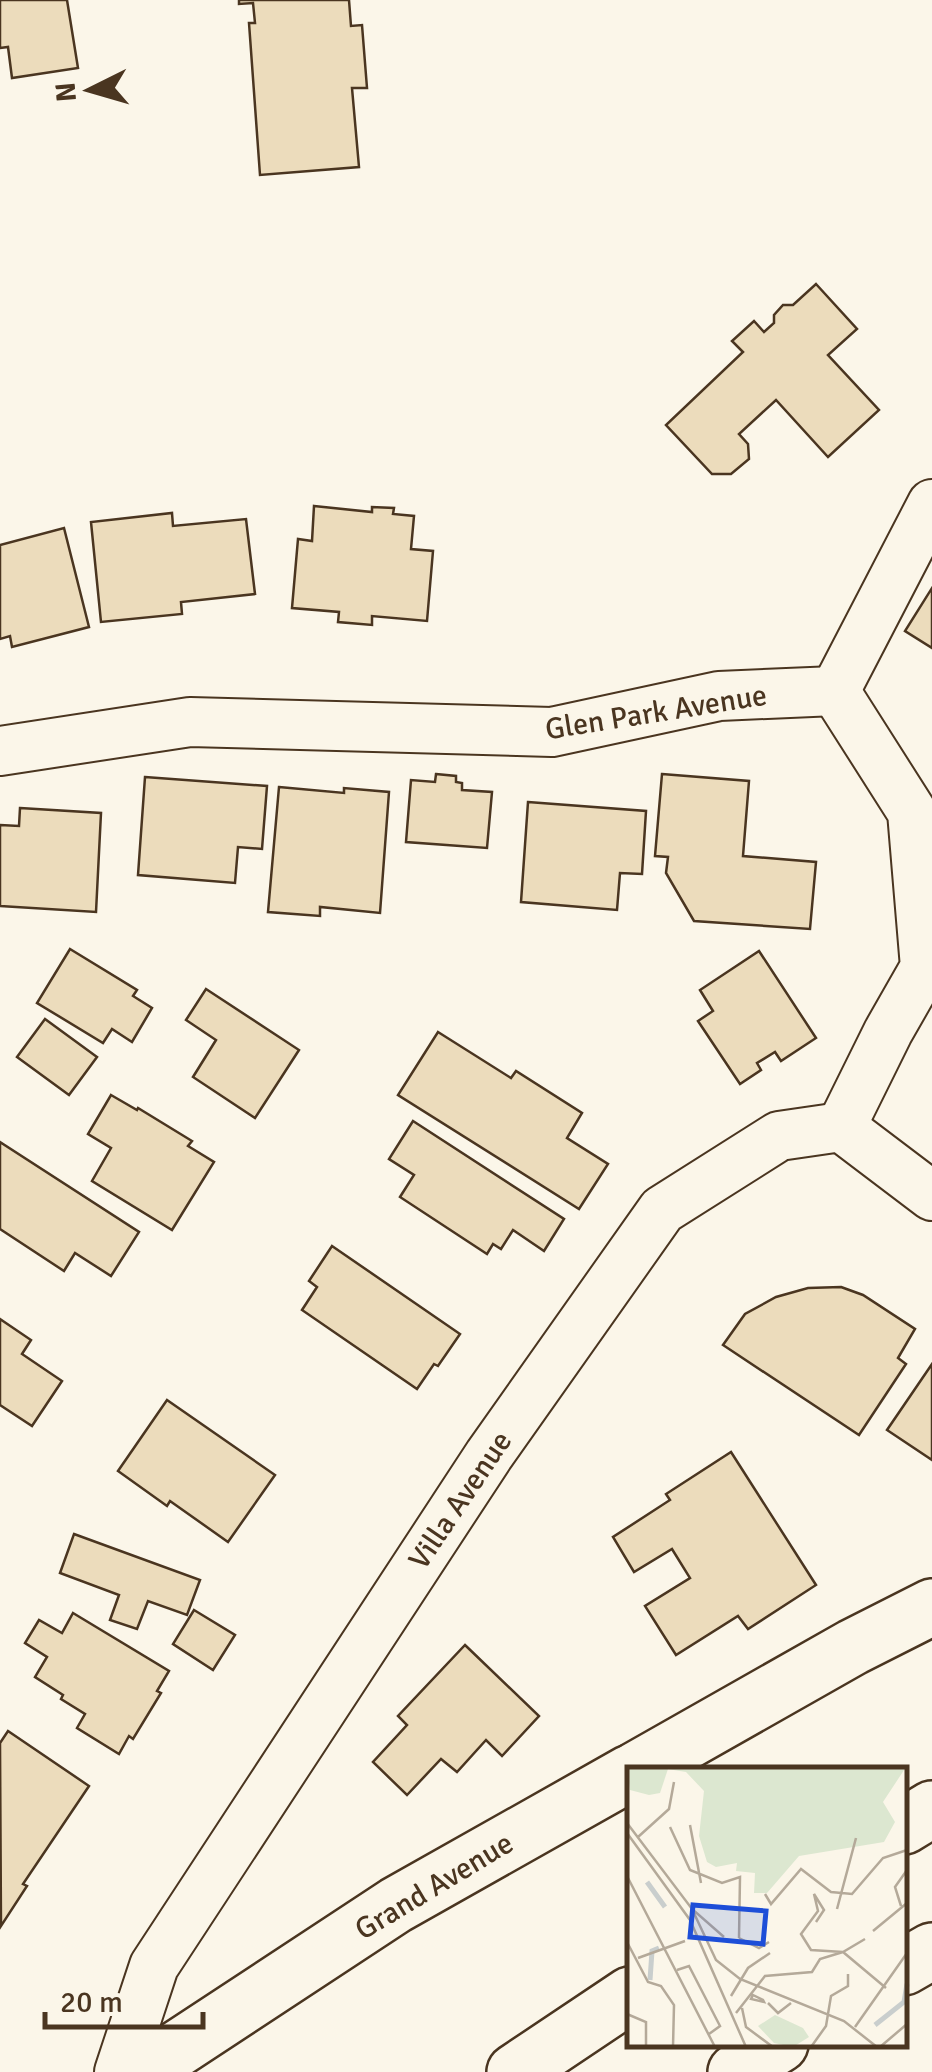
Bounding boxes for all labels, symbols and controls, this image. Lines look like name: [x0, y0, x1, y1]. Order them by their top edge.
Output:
north arrow: [40, 40, 140, 140]
text: N: [48, 81, 84, 103]
street label: Glen Park Avenue: [543, 677, 770, 748]
street label: Villa Avenue: [401, 1424, 520, 1576]
inset map: [627, 1767, 907, 2047]
street label: Grand Avenue: [348, 1825, 520, 1948]
scale bar: [45, 1967, 202, 2029]
text: 20 m: [60, 1984, 123, 2021]

